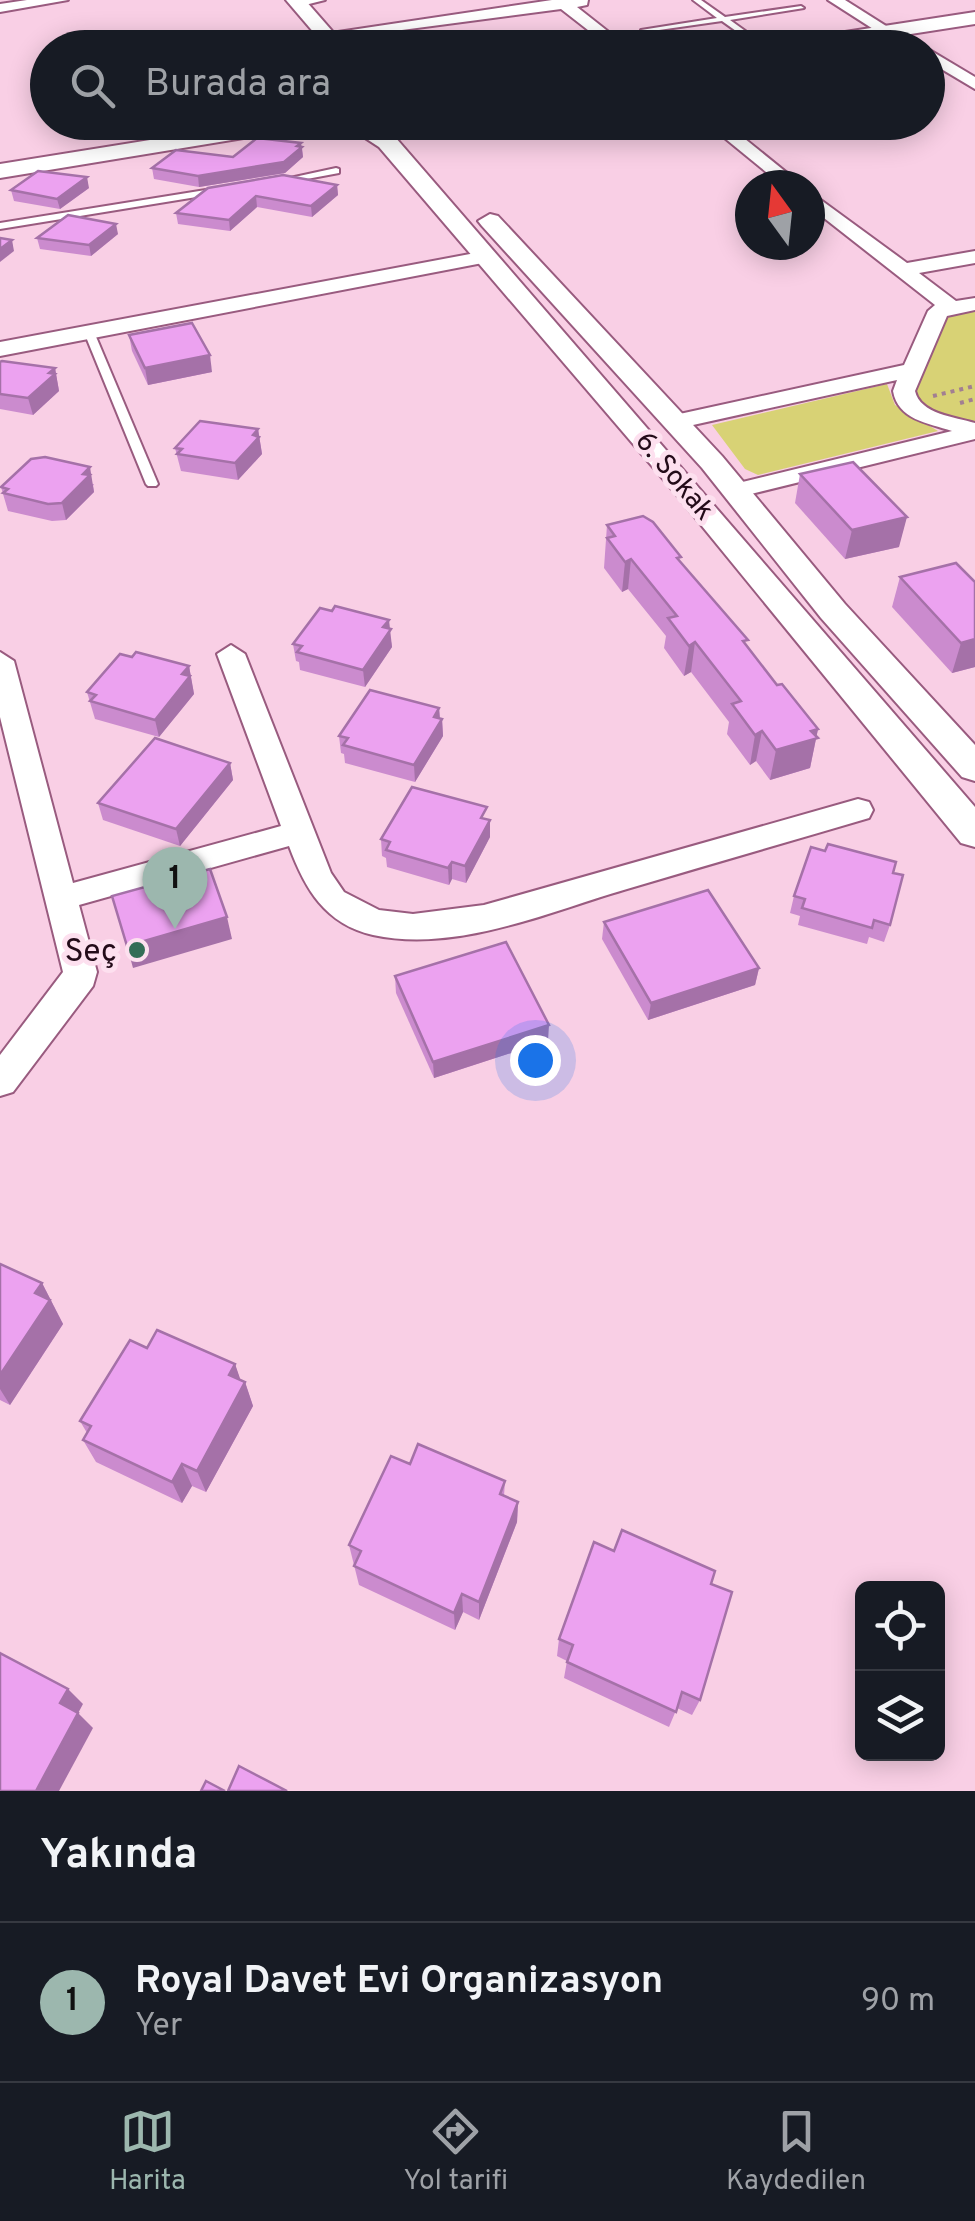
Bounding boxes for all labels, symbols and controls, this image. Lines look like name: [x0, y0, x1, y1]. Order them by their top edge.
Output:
search box: [30, 30, 945, 140]
icon: search: [65, 58, 120, 113]
text: Burada ara: [145, 61, 331, 110]
north arrow: [735, 170, 825, 260]
street label: 6. Sokak: [626, 425, 721, 529]
pin: 1: [142, 846, 208, 929]
place label: Seç: [65, 933, 117, 973]
marker: Seç: [126, 939, 148, 961]
your location: [510, 1035, 561, 1086]
map controls: [855, 1581, 945, 1761]
button: locate: [855, 1581, 945, 1671]
button: layers: [855, 1671, 945, 1761]
text: Yakında: [40, 1830, 197, 1883]
text: Royal Davet Evi Organizasyon: [135, 1958, 663, 2007]
text: 1: [66, 1982, 79, 2022]
text: 90 m: [861, 1982, 935, 2022]
text: Yer: [135, 2007, 182, 2047]
tab: Harita: [109, 2104, 186, 2200]
tab: Yol tarifi: [404, 2104, 508, 2200]
tab: Kaydedilen: [726, 2104, 866, 2200]

